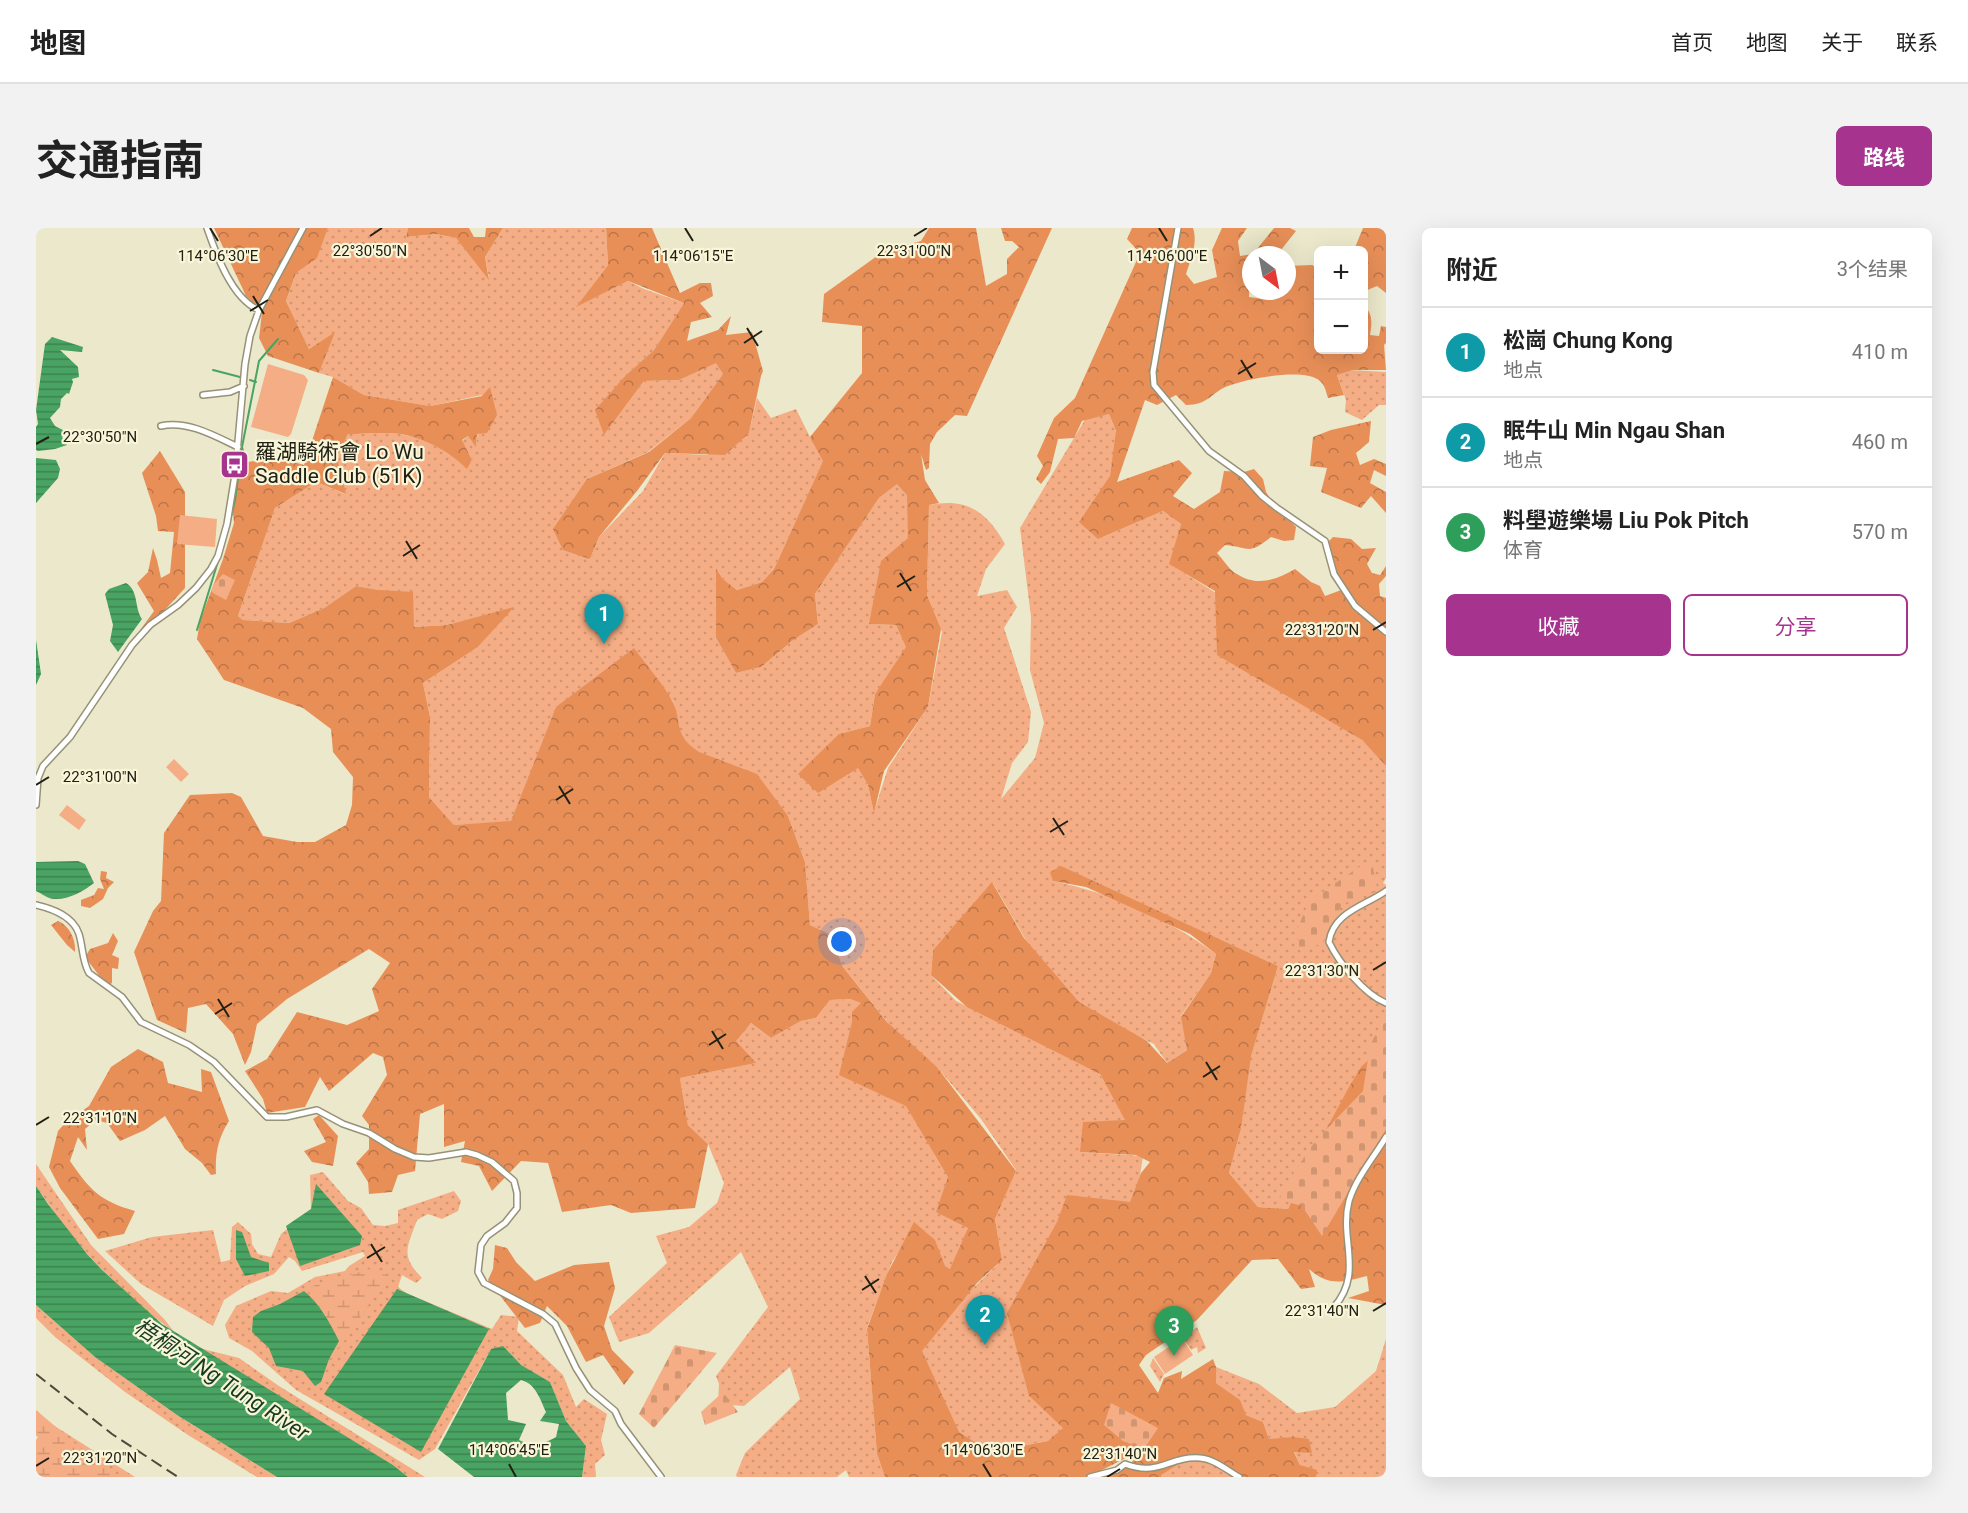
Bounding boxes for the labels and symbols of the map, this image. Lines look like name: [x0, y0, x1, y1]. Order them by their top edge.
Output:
text: 22°30'50"N: [333, 242, 407, 260]
text: 22°31'00"N: [877, 242, 951, 260]
north arrow: [1242, 246, 1296, 300]
text: 114°06'30"E: [178, 247, 259, 265]
text: 114°06'15"E: [653, 247, 734, 265]
text: 114°06'00"E: [1127, 247, 1208, 265]
text: 22°30'50"N: [63, 428, 137, 446]
place label: 羅湖騎術會 Lo Wu Saddle Club (51K): [255, 440, 424, 488]
bus stop icon: 羅湖騎術會 Lo Wu Saddle Club (51K): [218, 448, 250, 480]
pin: 1: [584, 594, 624, 644]
text: 22°31'20"N: [1285, 621, 1359, 639]
text: 22°31'00"N: [63, 768, 137, 786]
your location: [827, 927, 856, 956]
text: 22°31'30"N: [1285, 962, 1359, 980]
text: 22°31'10"N: [63, 1109, 137, 1127]
pin: 2: [966, 1296, 1004, 1345]
text: 22°31'40"N: [1285, 1302, 1359, 1320]
pin: 3: [1154, 1306, 1194, 1356]
water label: 梧桐河 Ng Tung River: [130, 1314, 314, 1446]
text: 114°06'45"E: [469, 1441, 550, 1459]
text: 114°06'30"E: [943, 1441, 1024, 1459]
text: 22°31'40"N: [1083, 1445, 1157, 1463]
text: 22°31'20"N: [63, 1449, 137, 1467]

